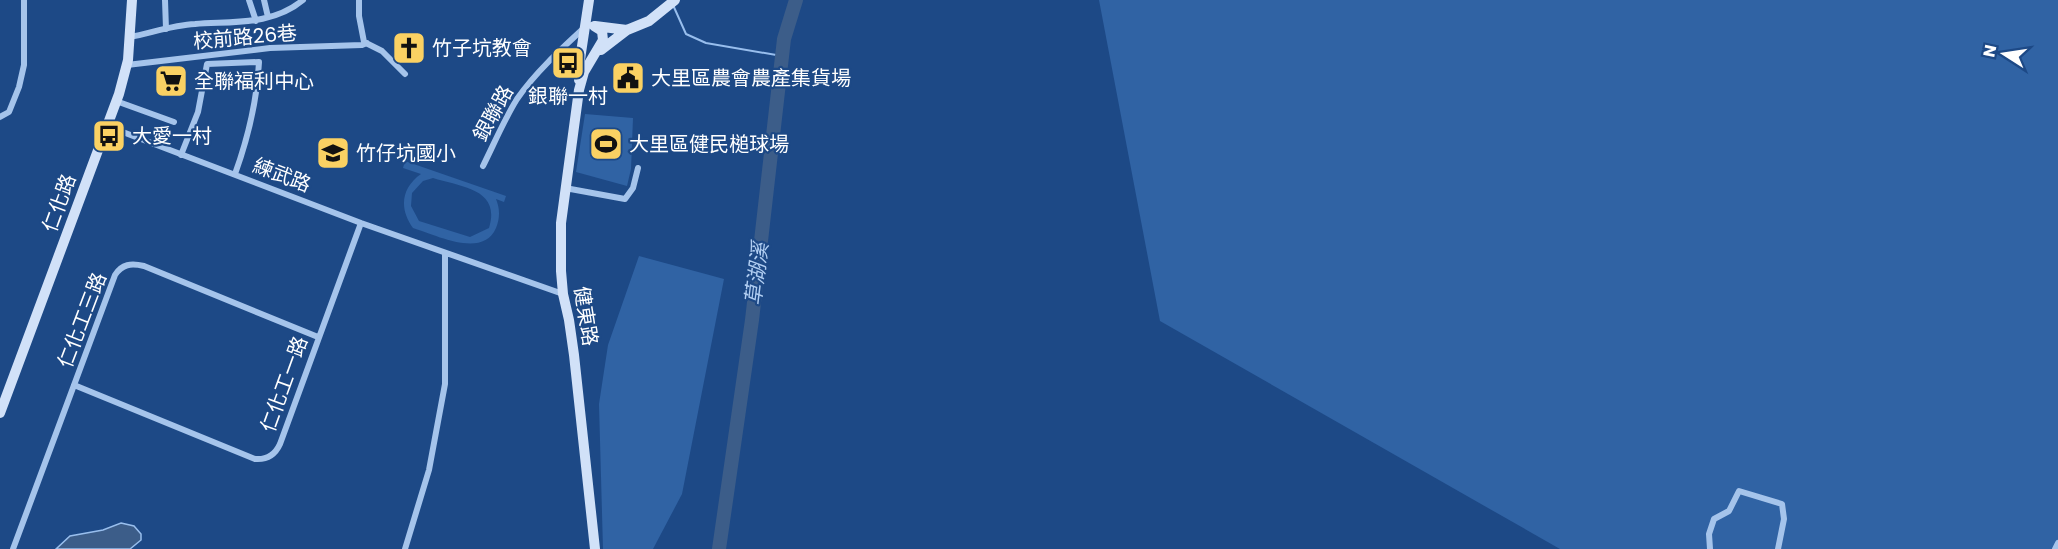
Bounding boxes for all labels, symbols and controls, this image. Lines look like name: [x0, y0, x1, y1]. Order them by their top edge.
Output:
street label: 校前路26巷: [192, 19, 298, 55]
north arrow: [1974, 24, 2034, 84]
church icon: 竹子坑教會: [391, 30, 427, 66]
place label: 竹子坑教會: [432, 34, 532, 62]
text: N: [1977, 43, 2002, 59]
bus stop icon: 銀聯一村: [550, 45, 586, 81]
public building icon: 大里區農會農產集貨場: [610, 60, 646, 96]
supermarket icon: 全聯福利中心: [153, 63, 189, 99]
place label: 大里區農會農產集貨場: [651, 64, 851, 92]
place label: 全聯福利中心: [194, 67, 314, 95]
street label: 銀聯路: [466, 80, 520, 146]
place label: 銀聯一村: [528, 82, 608, 110]
bus stop icon: 大愛一村: [91, 118, 127, 154]
place label: 大愛一村: [132, 122, 212, 150]
sports icon: 大里區健民槌球場: [588, 126, 624, 162]
place label: 大里區健民槌球場: [629, 130, 789, 158]
school or university icon: 竹仔坑國小: [315, 135, 351, 171]
place label: 竹仔坑國小: [356, 139, 456, 167]
street label: 練武路: [249, 151, 315, 199]
street label: 仁化路: [36, 170, 82, 236]
water label: 草湖溪: [738, 238, 775, 307]
street label: 仁化工三路: [51, 268, 113, 372]
street label: 健東路: [567, 284, 605, 348]
street label: 仁化工一路: [254, 332, 314, 436]

